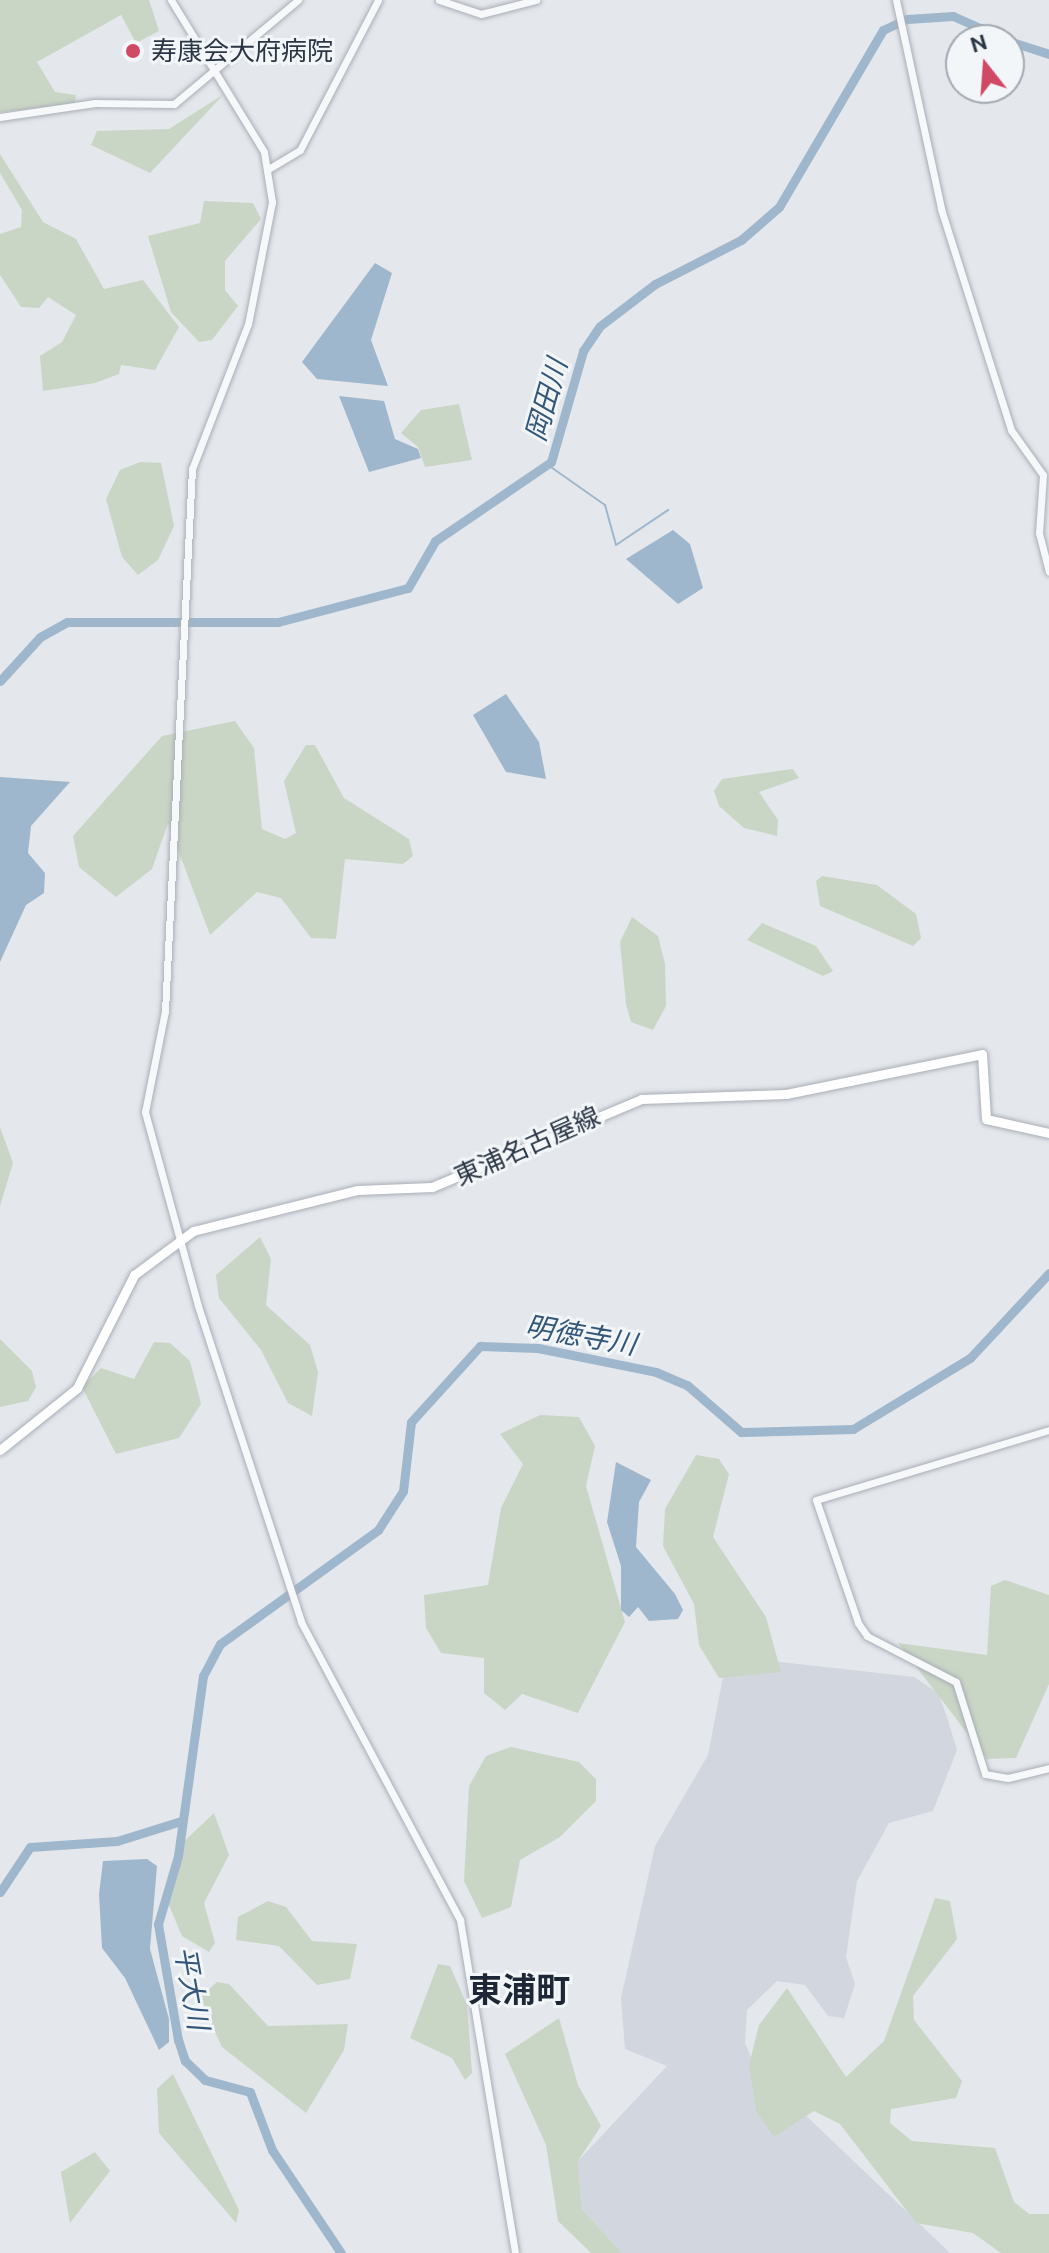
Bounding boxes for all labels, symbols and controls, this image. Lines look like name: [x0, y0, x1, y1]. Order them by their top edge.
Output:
north arrow: [945, 24, 1025, 104]
text: N: [967, 28, 990, 57]
place label: 寿康会大府病院: [151, 35, 333, 67]
marker: 寿康会大府病院: [122, 40, 144, 62]
water label: 岡田川: [518, 355, 574, 445]
street label: 東浦名古屋線: [449, 1100, 605, 1192]
water label: 明徳寺川: [523, 1309, 639, 1361]
water label: 平大川: [168, 1944, 216, 2032]
district label: 東浦町: [468, 1970, 570, 2010]

